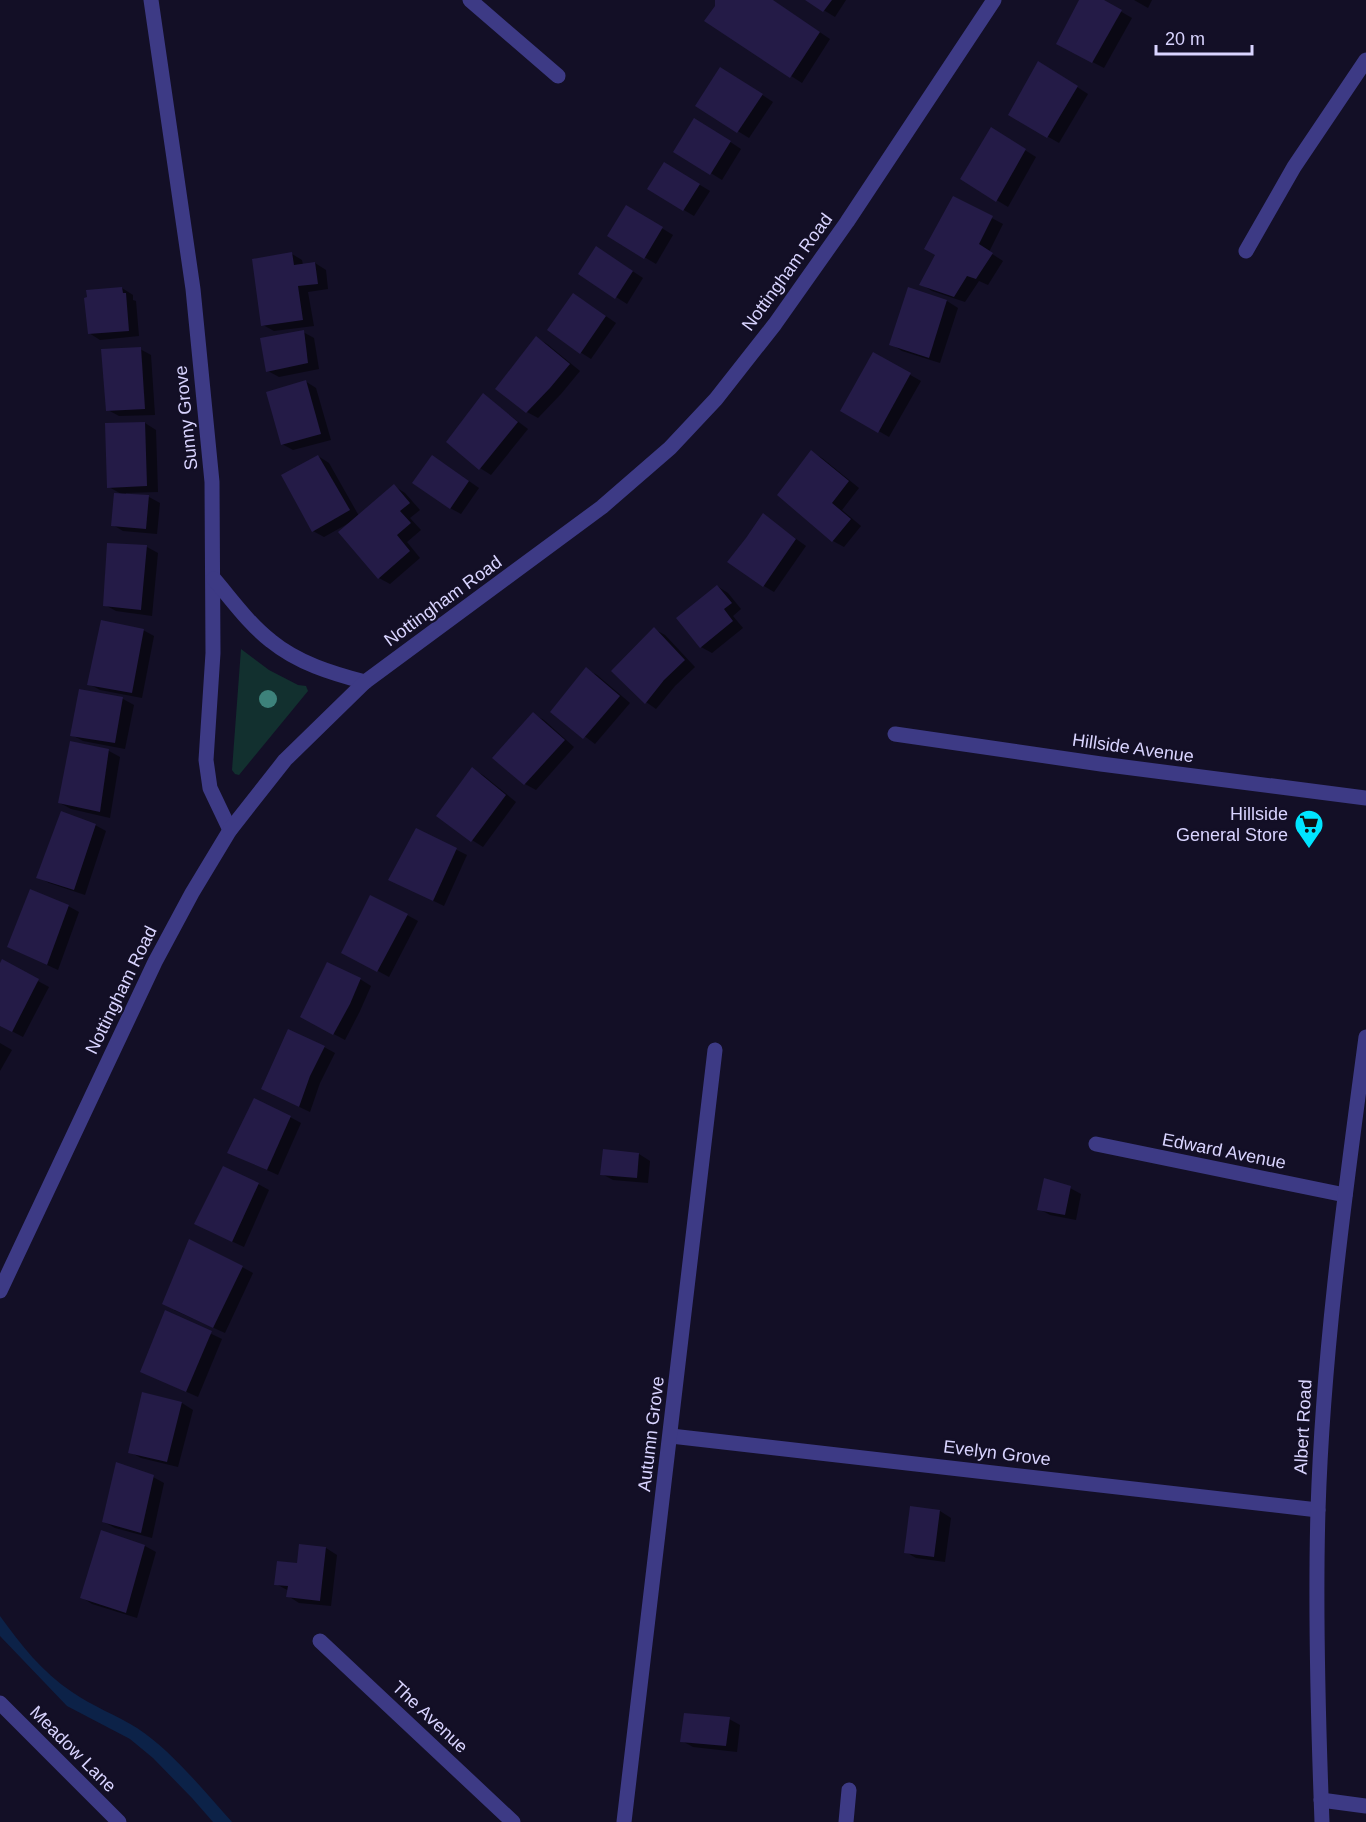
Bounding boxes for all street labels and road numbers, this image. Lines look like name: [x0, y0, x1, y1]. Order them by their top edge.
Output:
street label: Nottingham Road: [738, 209, 836, 335]
street label: Sunny Grove: [171, 365, 201, 471]
street label: Nottingham Road: [380, 552, 506, 650]
street label: Hillside Avenue: [1071, 730, 1195, 766]
street label: Nottingham Road: [81, 923, 161, 1057]
street label: Edward Avenue: [1160, 1129, 1288, 1173]
street label: Autumn Grove: [634, 1375, 668, 1493]
street label: Albert Road: [1291, 1379, 1315, 1475]
street label: Evelyn Grove: [942, 1436, 1052, 1470]
street label: The Avenue: [388, 1677, 472, 1757]
street label: Meadow Lane: [26, 1702, 120, 1796]

